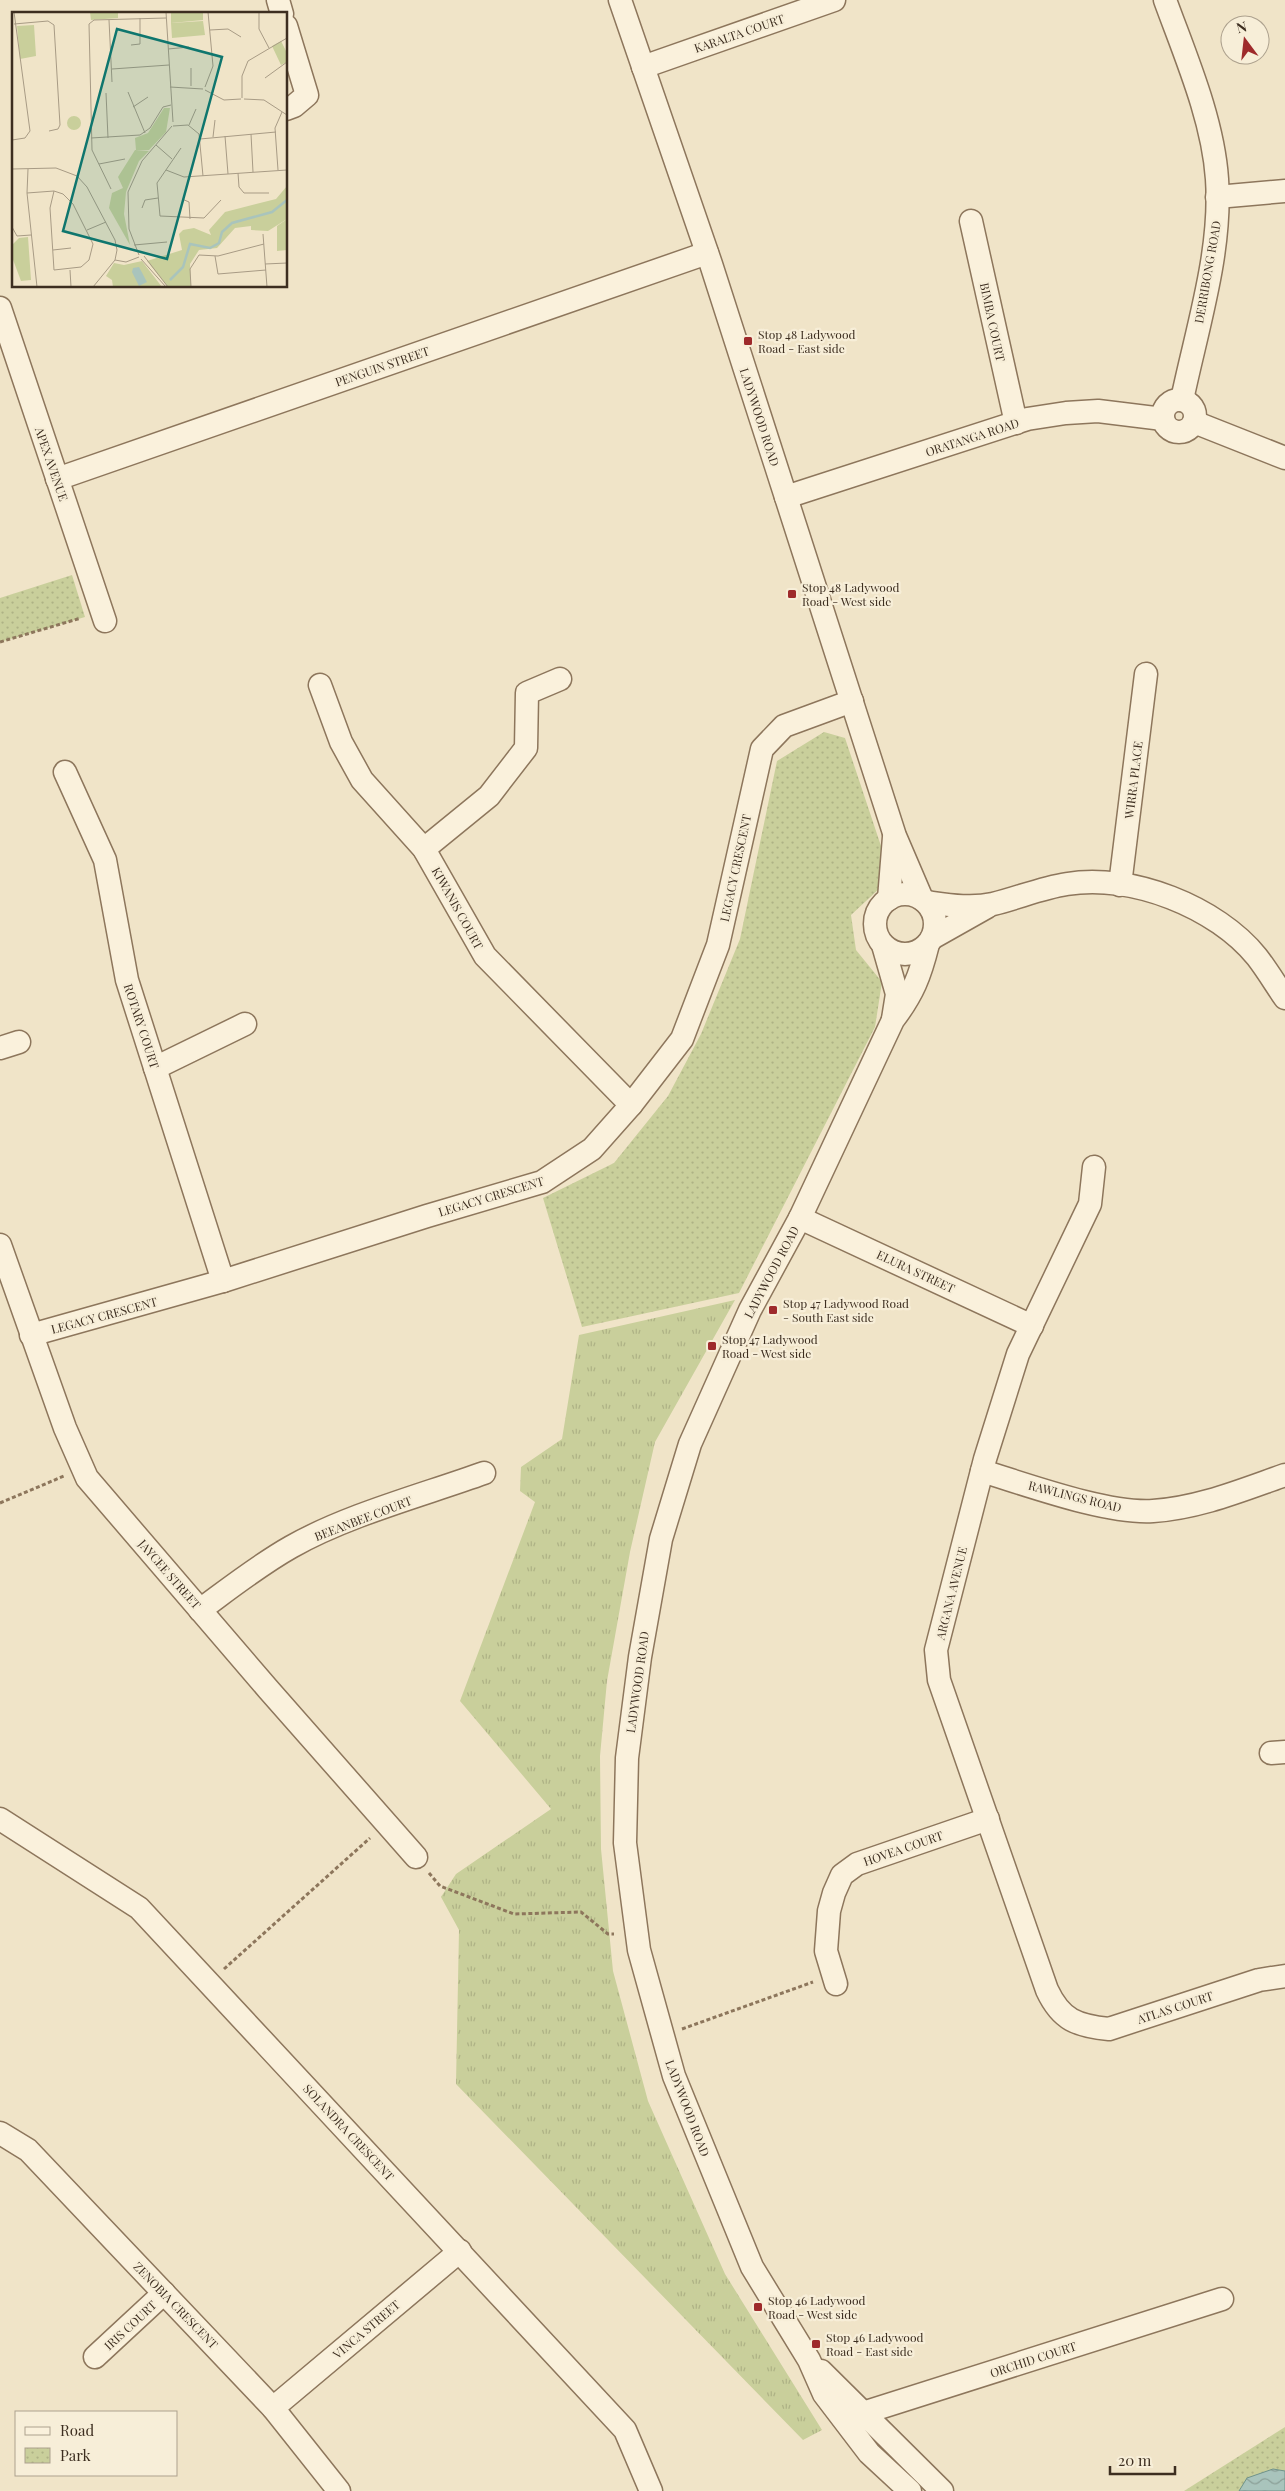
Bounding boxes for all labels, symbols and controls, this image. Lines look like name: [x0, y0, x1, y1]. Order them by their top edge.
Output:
street label: KARALTA COURT: [692, 10, 787, 56]
inset map: [12, 12, 288, 288]
north arrow: [1220, 15, 1270, 65]
text: N: [1234, 16, 1249, 37]
street label: DERRIBONG ROAD: [1190, 219, 1224, 325]
street label: BIMBA COURT: [977, 281, 1009, 363]
place label: Stop 48 Ladywood Road - East side: [758, 326, 855, 356]
marker: Stop 48 Ladywood Road - East side: [742, 335, 754, 347]
street label: PENGUIN STREET: [333, 342, 432, 390]
street label: LADYWOOD ROAD: [737, 366, 784, 468]
street label: ORATANGA ROAD: [923, 414, 1021, 460]
street label: APEX AVENUE: [31, 424, 72, 503]
place label: Stop 48 Ladywood Road - West side: [802, 579, 899, 609]
marker: Stop 48 Ladywood Road - West side: [786, 588, 798, 600]
street label: WIRRA PLACE: [1120, 740, 1146, 821]
street label: LEGACY CRESCENT: [716, 812, 754, 923]
street label: KIWANIS COURT: [429, 864, 488, 953]
street label: ROTARY COURT: [121, 982, 163, 1071]
street label: LEGACY CRESCENT: [436, 1172, 546, 1220]
street label: LADYWOOD ROAD: [740, 1223, 802, 1321]
street label: ELURA STREET: [874, 1246, 958, 1296]
street label: LEGACY CRESCENT: [49, 1293, 159, 1337]
place label: Stop 47 Ladywood Road - South East side: [783, 1295, 909, 1325]
marker: Stop 47 Ladywood Road - South East side: [767, 1304, 779, 1316]
place label: Stop 47 Ladywood Road - West side: [722, 1331, 818, 1361]
marker: Stop 47 Ladywood Road - West side: [706, 1340, 718, 1352]
street label: RAWLINGS ROAD: [1027, 1477, 1124, 1515]
street label: BEEANBEE COURT: [312, 1492, 415, 1544]
street label: JAYCEE STREET: [135, 1535, 205, 1613]
street label: ARGANA AVENUE: [931, 1545, 970, 1642]
street label: LADYWOOD ROAD: [622, 1630, 652, 1734]
street label: HOVEA COURT: [861, 1827, 946, 1869]
street label: ATLAS COURT: [1134, 1987, 1216, 2027]
street label: LADYWOOD ROAD: [662, 2057, 714, 2159]
street label: SOLANDRA CRESCENT: [300, 2080, 398, 2184]
street label: ZENOBIA CRESCENT: [130, 2258, 222, 2352]
place label: Stop 46 Ladywood Road - West side: [768, 2292, 865, 2322]
street label: IRIS COURT: [100, 2296, 160, 2353]
street label: VINCA STREET: [328, 2296, 403, 2362]
marker: Stop 46 Ladywood Road - West side: [752, 2301, 764, 2313]
place label: Stop 46 Ladywood Road - East side: [826, 2329, 923, 2359]
street label: ORCHID COURT: [988, 2337, 1079, 2381]
marker: Stop 46 Ladywood Road - East side: [810, 2338, 822, 2350]
legend: [15, 2411, 178, 2476]
text: Road: [60, 2420, 94, 2440]
scale bar: [1110, 2444, 1175, 2476]
text: Park: [60, 2445, 92, 2465]
text: 20 m: [1118, 2450, 1152, 2470]

